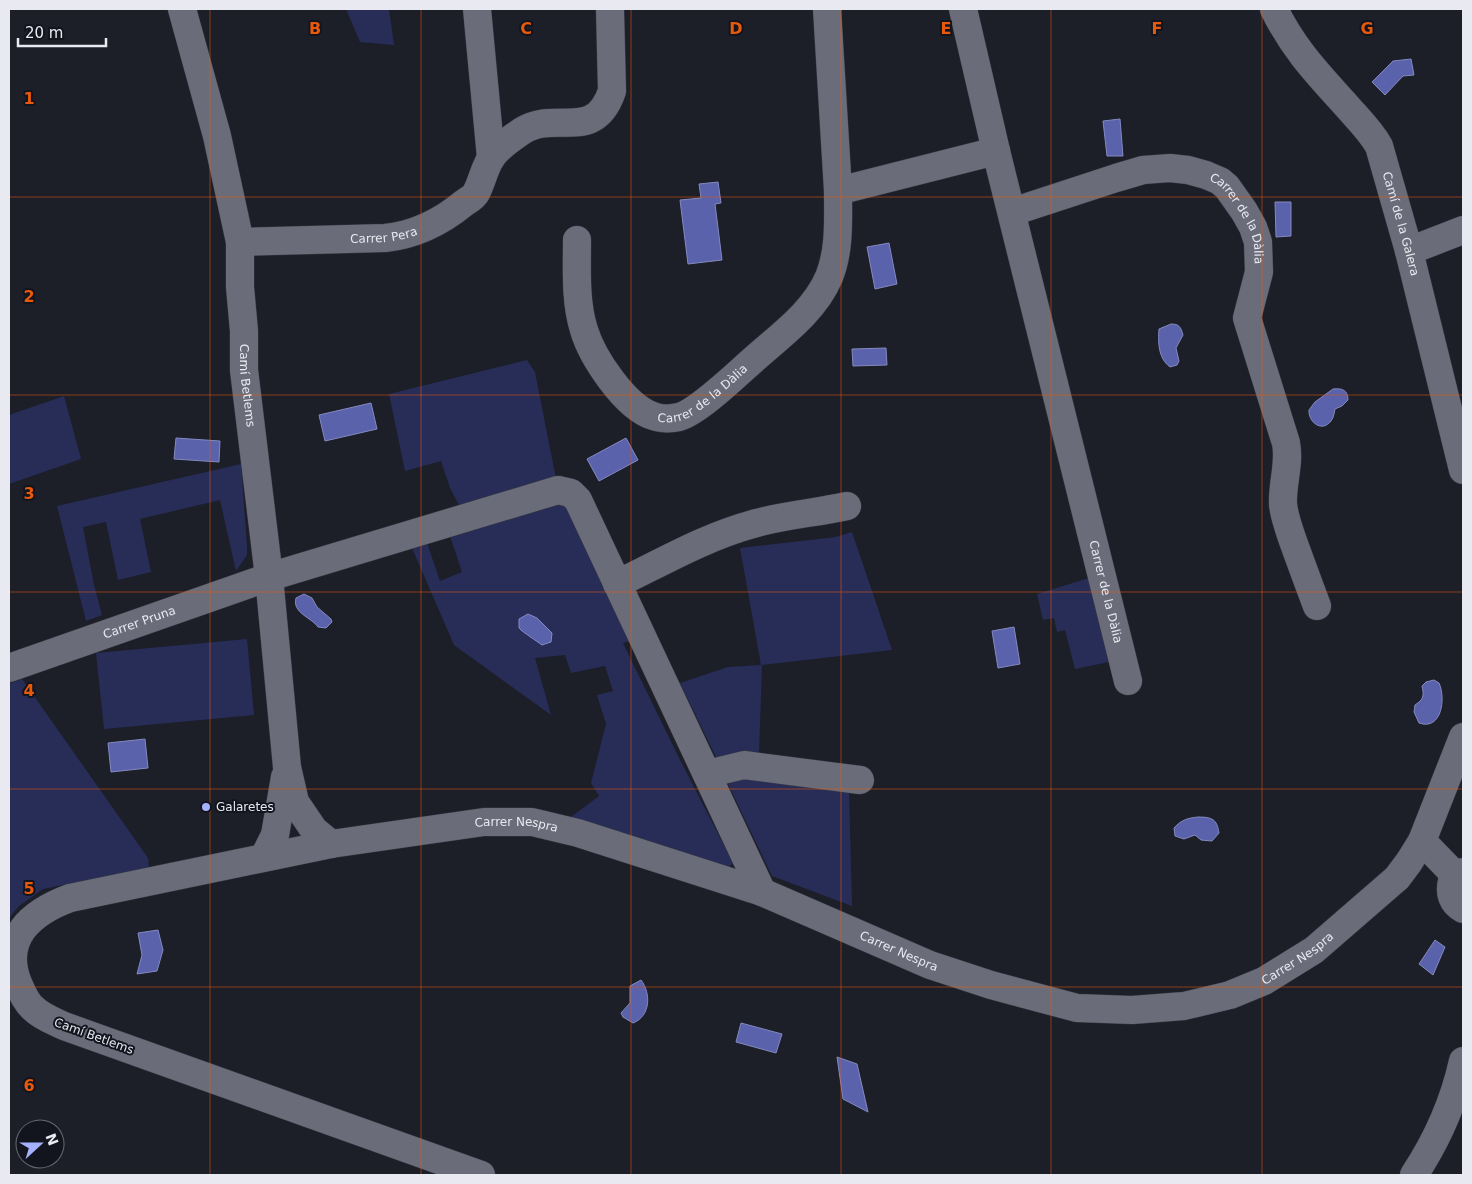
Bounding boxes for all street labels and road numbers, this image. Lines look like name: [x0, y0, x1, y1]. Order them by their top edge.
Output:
street label: Carrer de la Dàlia: [1208, 170, 1266, 264]
street label: Camí de la Galera: [1380, 170, 1422, 277]
street label: Carrer Pera: [350, 224, 419, 246]
street label: Camí Betlems: [237, 344, 258, 428]
street label: Carrer de la Dàlia: [657, 362, 750, 426]
street label: Carrer de la Dàlia: [1086, 539, 1125, 645]
street label: Carrer Pruna: [101, 603, 177, 642]
street label: Carrer Nespra: [474, 815, 559, 835]
street label: Carrer Nespra: [858, 928, 940, 974]
street label: Carrer Nespra: [1259, 929, 1336, 988]
street label: Camí Betlems: [52, 1015, 136, 1057]

